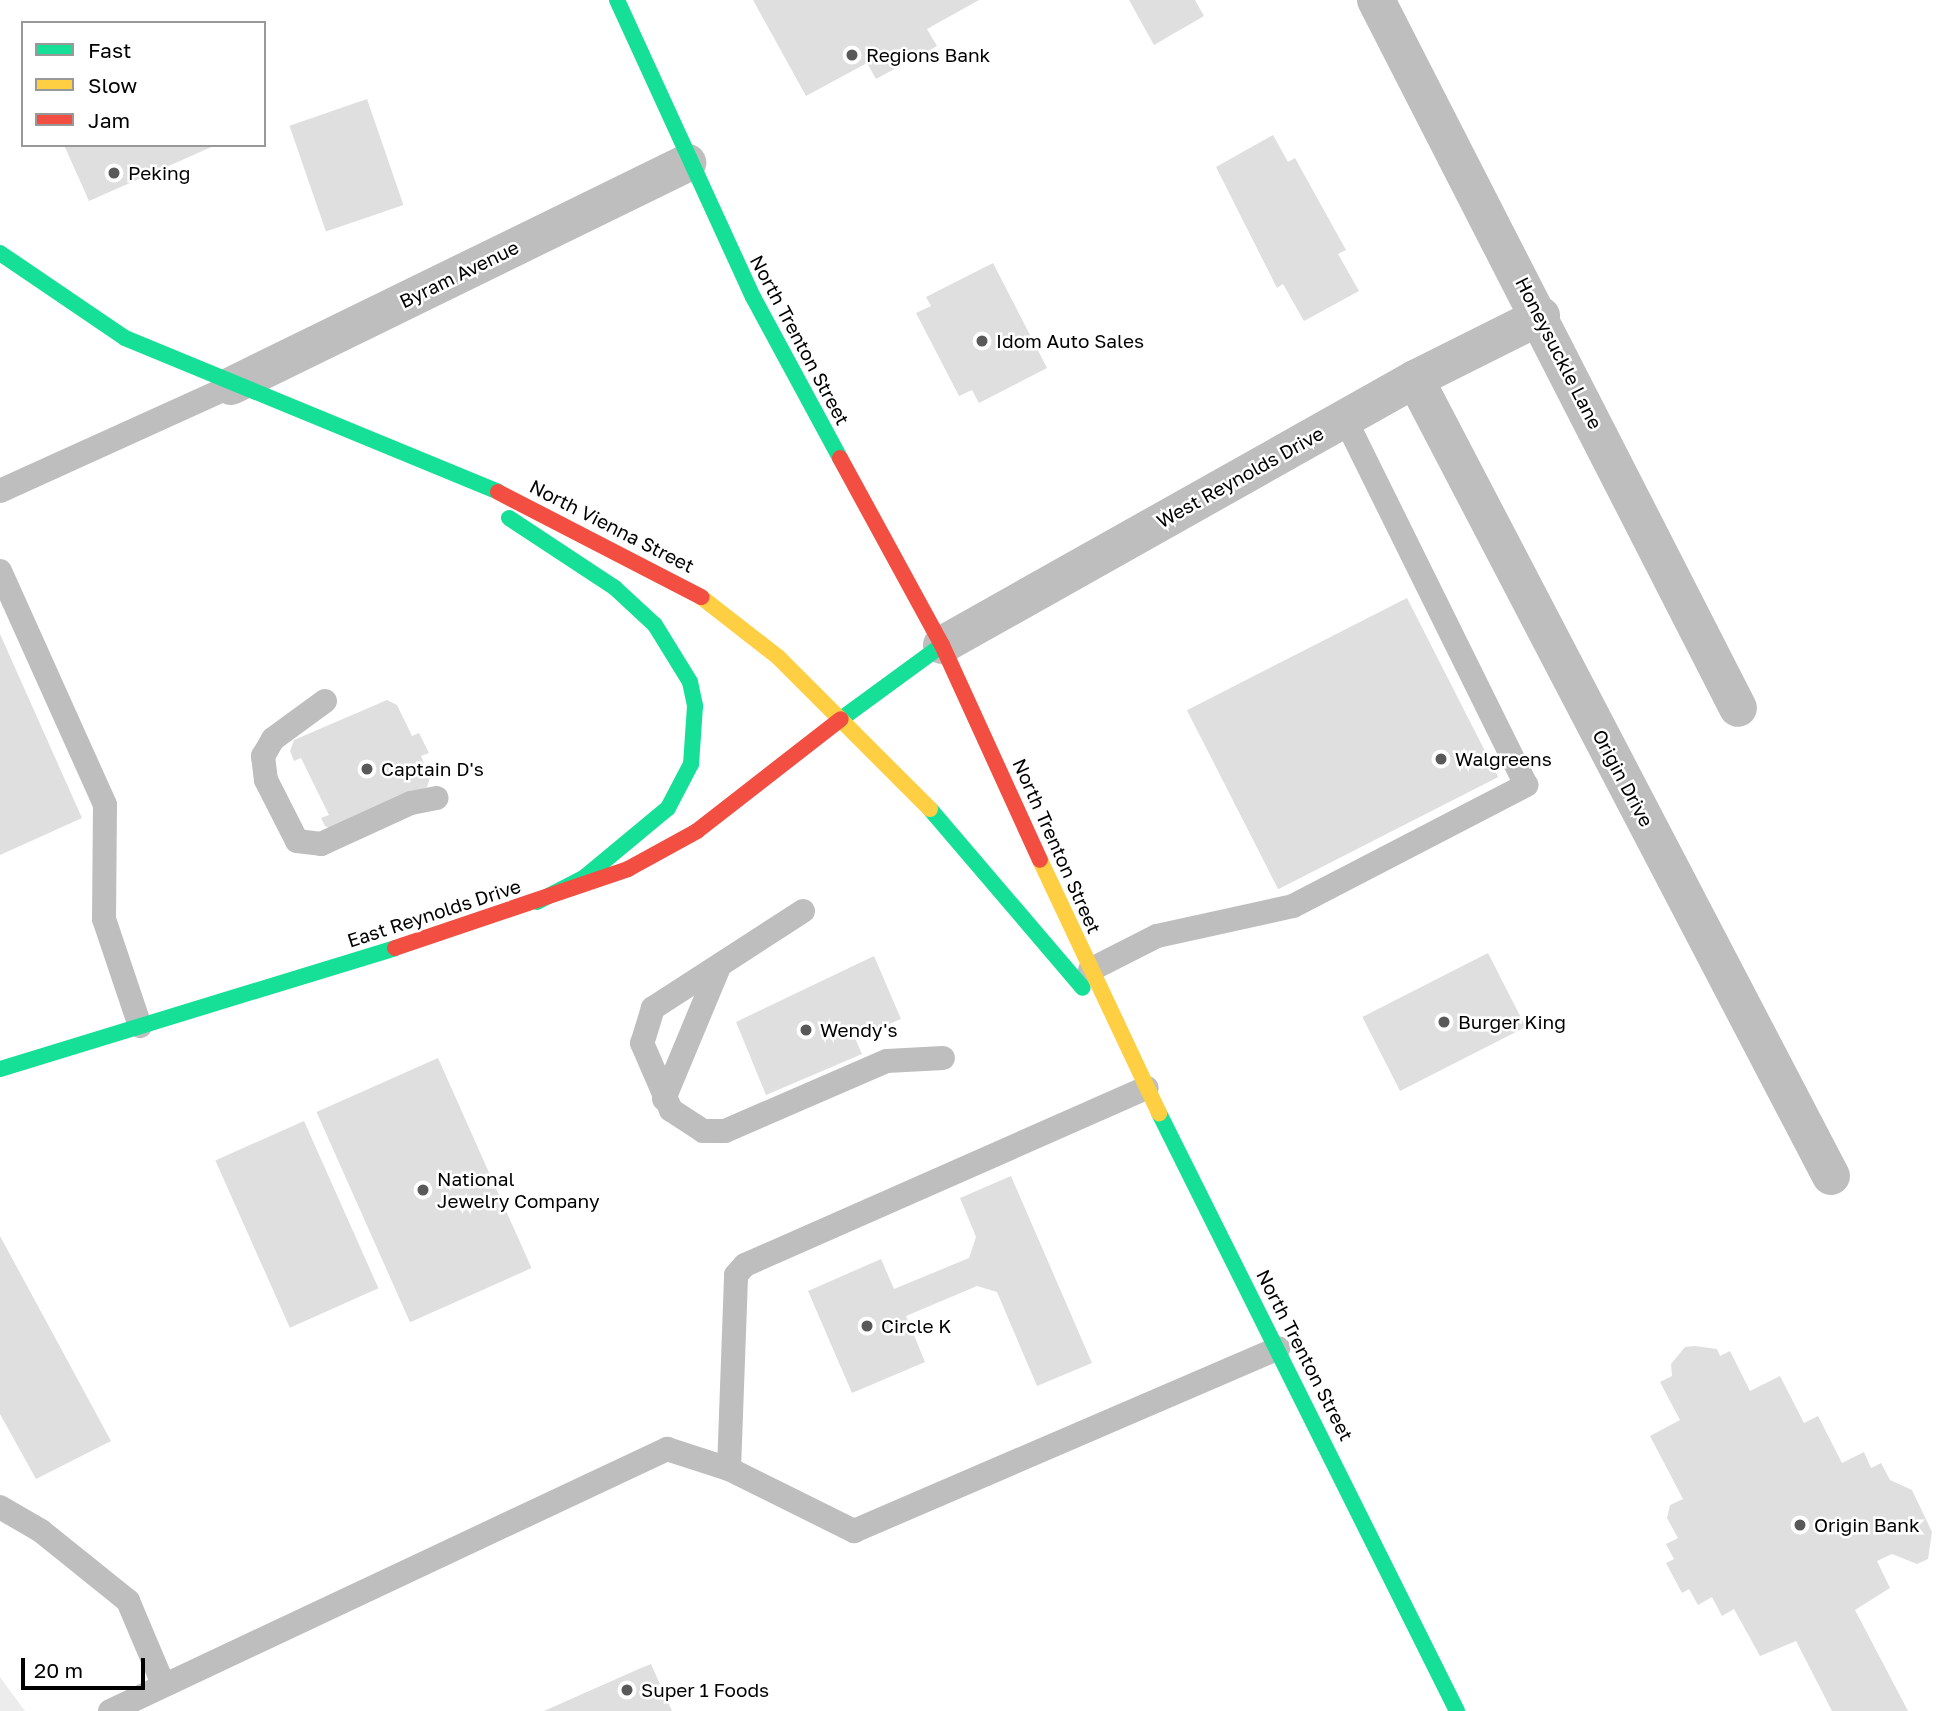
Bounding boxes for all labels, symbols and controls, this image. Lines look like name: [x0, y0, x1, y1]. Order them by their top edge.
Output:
legend: [21, 21, 266, 147]
text: Fast: [88, 37, 131, 63]
place label: Regions Bank: [866, 44, 990, 66]
marker: Regions Bank: [844, 47, 860, 63]
text: Slow: [88, 72, 137, 98]
text: Jam: [88, 107, 130, 133]
place label: Peking: [128, 162, 190, 184]
marker: Peking: [106, 165, 122, 181]
street label: Byram Avenue: [396, 235, 522, 313]
street label: North Trenton Street: [746, 251, 854, 429]
street label: Honeysuckle Lane: [1511, 273, 1607, 433]
place label: Idom Auto Sales: [996, 330, 1144, 352]
marker: Idom Auto Sales: [974, 333, 990, 349]
street label: West Reynolds Drive: [1152, 422, 1328, 532]
street label: North Vienna Street: [526, 475, 698, 577]
street label: Origin Drive: [1588, 725, 1658, 831]
place label: Walgreens: [1455, 748, 1552, 770]
marker: Walgreens: [1433, 751, 1449, 767]
street label: North Trenton Street: [1008, 755, 1106, 937]
place label: Captain D's: [381, 758, 484, 780]
marker: Captain D's: [359, 761, 375, 777]
street label: East Reynolds Drive: [344, 874, 524, 952]
place label: Burger King: [1458, 1011, 1566, 1033]
marker: Burger King: [1436, 1014, 1452, 1030]
place label: Wendy's: [820, 1019, 898, 1041]
marker: Wendy's: [798, 1022, 814, 1038]
place label: National Jewelry Company: [437, 1168, 600, 1212]
marker: National Jewelry Company: [415, 1182, 431, 1198]
street label: North Trenton Street: [1252, 1266, 1358, 1444]
place label: Circle K: [881, 1315, 951, 1337]
marker: Circle K: [859, 1318, 875, 1334]
place label: Origin Bank: [1814, 1514, 1920, 1536]
marker: Origin Bank: [1792, 1517, 1808, 1533]
scale bar: [24, 1644, 149, 1688]
text: 20 m: [34, 1657, 83, 1683]
place label: Super 1 Foods: [641, 1679, 769, 1701]
marker: Super 1 Foods: [619, 1682, 635, 1698]

